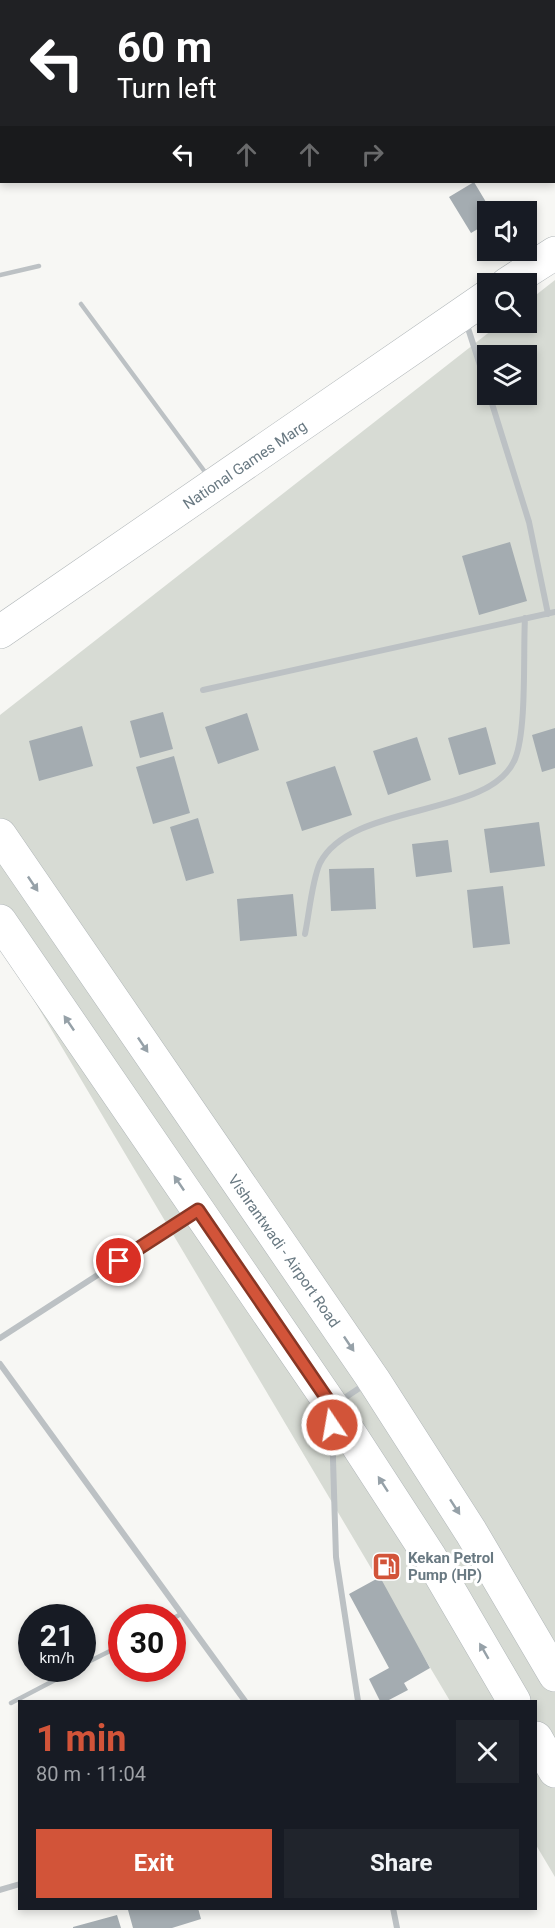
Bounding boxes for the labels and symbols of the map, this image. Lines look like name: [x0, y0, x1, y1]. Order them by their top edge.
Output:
street label: National Games Marg: [180, 417, 310, 513]
one-way arrow: [27, 875, 39, 891]
one-way arrow: [63, 1015, 75, 1031]
one-way arrow: [137, 1037, 148, 1053]
street label: Vishrantwadi - Airport Road: [224, 1171, 344, 1331]
one-way arrow: [174, 1175, 185, 1192]
pin: [93, 1235, 144, 1286]
one-way arrow: [343, 1335, 355, 1351]
position arrow: [300, 1393, 364, 1457]
one-way arrow: [377, 1476, 388, 1492]
one-way arrow: [450, 1499, 461, 1515]
place label: Kekan Petrol Pump (HP): [408, 1549, 494, 1584]
fuel station icon: Kekan Petrol Pump (HP): [371, 1551, 403, 1583]
speed limit sign: 30: [108, 1604, 186, 1682]
one-way arrow: [480, 1642, 490, 1659]

